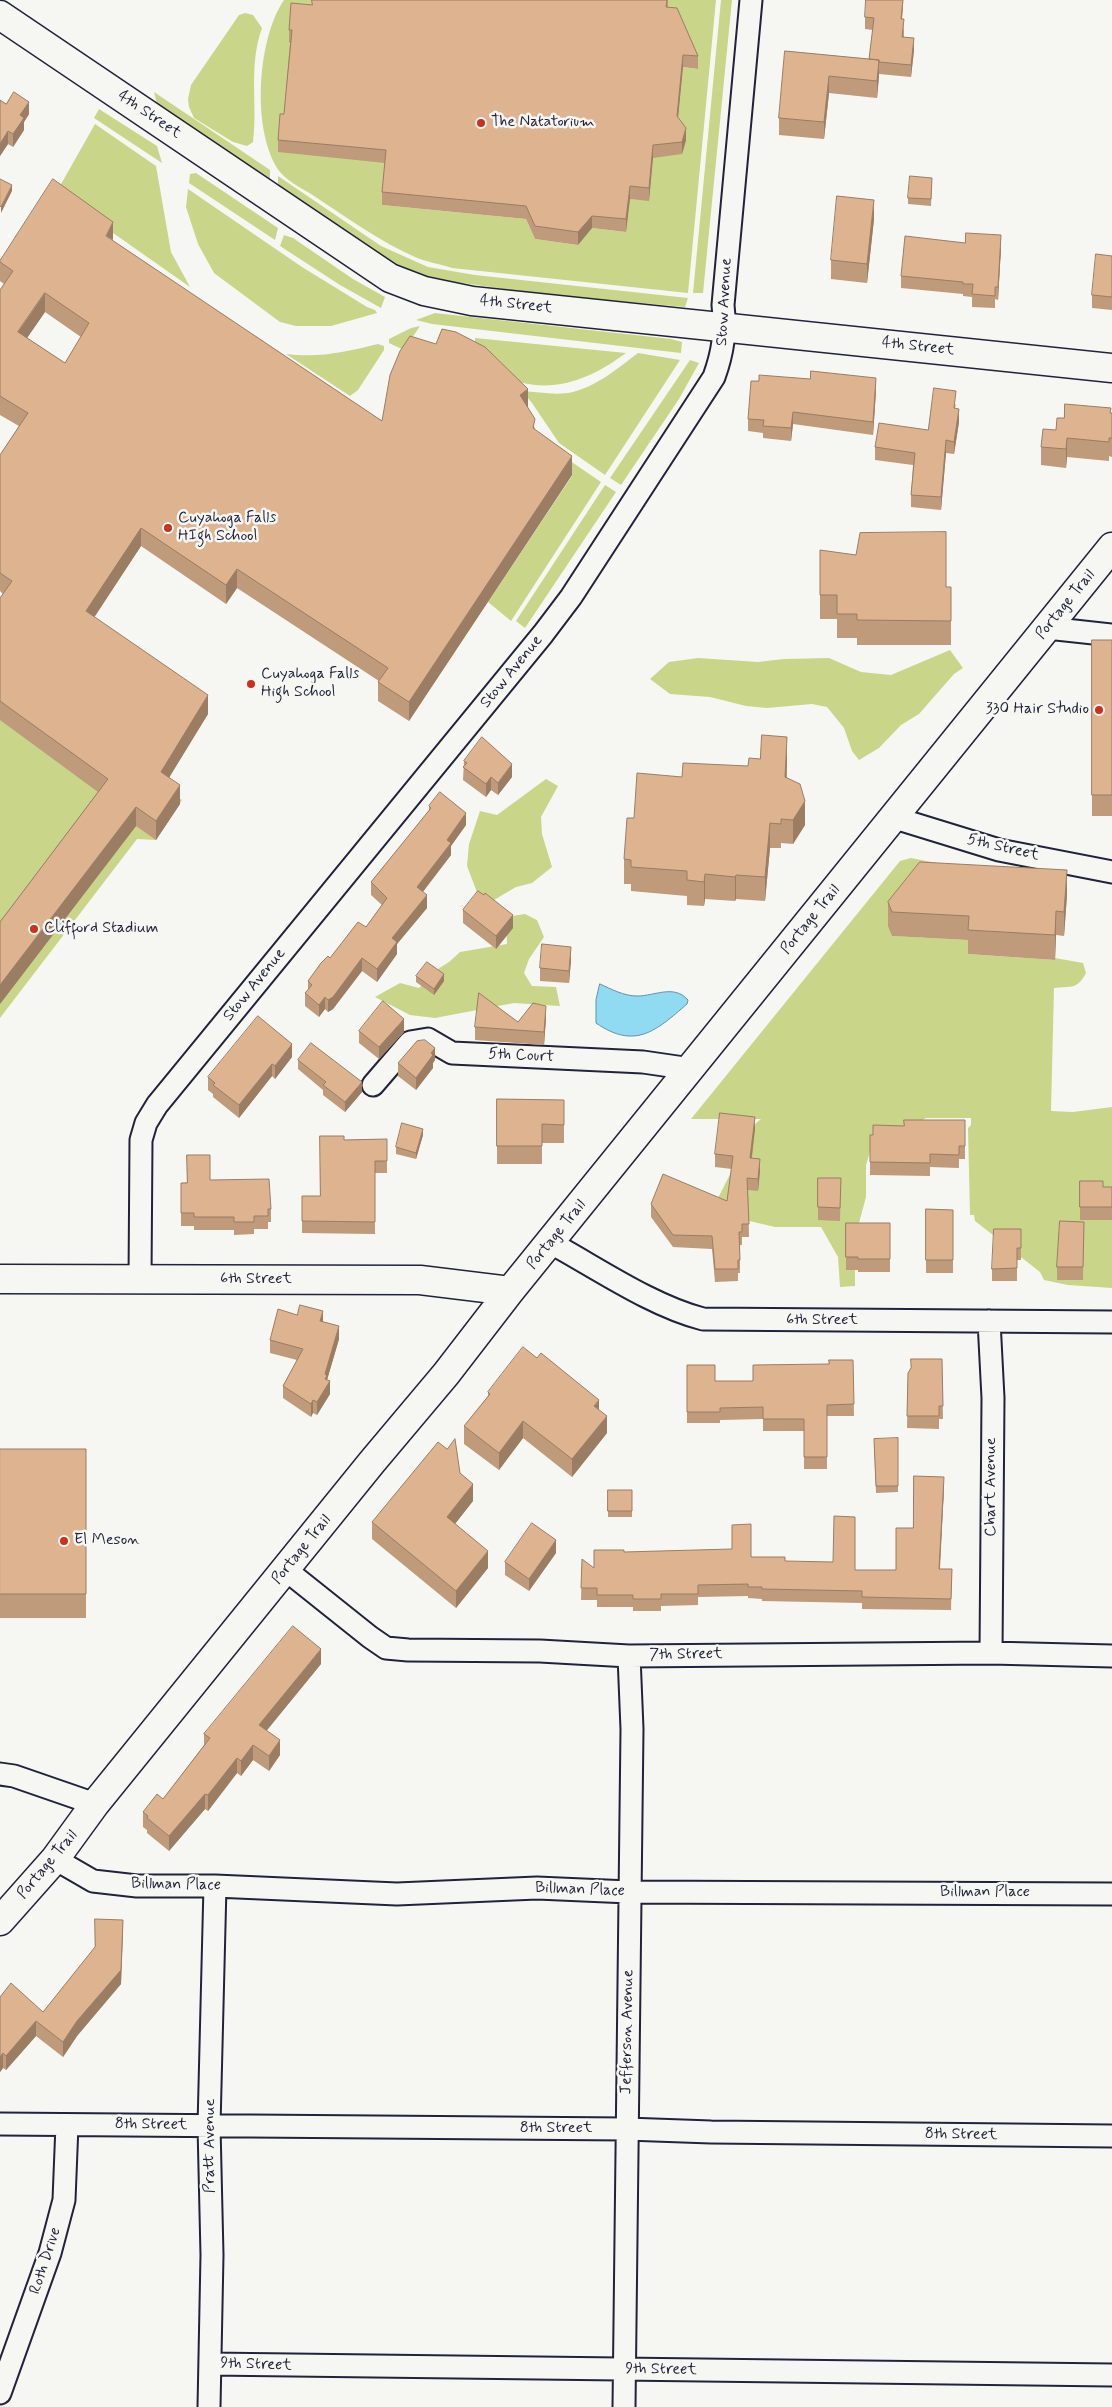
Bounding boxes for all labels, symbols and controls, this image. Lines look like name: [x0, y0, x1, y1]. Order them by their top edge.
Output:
street label: 4th Street: [113, 87, 185, 143]
place label: The Natatorium: [491, 113, 594, 133]
marker: The Natatorium: [475, 117, 487, 129]
street label: Stow Avenue: [713, 257, 737, 347]
street label: 4th Street: [479, 292, 553, 318]
street label: 4th Street: [881, 334, 955, 360]
place label: Cuyahoga Falls HIgh School: [178, 509, 276, 547]
marker: Cuyahoga Falls HIgh School: [162, 522, 174, 534]
street label: Portage Trail: [1032, 566, 1100, 644]
street label: Stow Avenue: [477, 632, 547, 712]
place label: Cuyahoga Falls High School: [261, 665, 359, 703]
marker: Cuyahoga Falls High School: [245, 678, 257, 690]
place label: 330 Hair Studio: [986, 700, 1089, 720]
marker: 330 Hair Studio: [1093, 704, 1105, 716]
street label: 5th Street: [965, 830, 1041, 866]
street label: Portage Trail: [777, 881, 845, 959]
place label: Clifford Stadium: [44, 919, 159, 939]
marker: Clifford Stadium: [28, 923, 40, 935]
street label: Stow Avenue: [220, 945, 290, 1025]
street label: 5th Court: [488, 1045, 554, 1067]
street label: Portage Trail: [523, 1196, 591, 1274]
street label: 6th Street: [220, 1270, 292, 1290]
street label: 6th Street: [786, 1311, 858, 1331]
street label: Chart Avenue: [982, 1437, 1002, 1537]
street label: Portage Trail: [268, 1511, 336, 1589]
place label: El Meson: [74, 1531, 140, 1551]
marker: El Meson: [58, 1535, 70, 1547]
street label: 7th Street: [649, 1645, 723, 1665]
street label: Portage Trail: [14, 1827, 82, 1903]
street label: Billman Place: [131, 1875, 221, 1895]
street label: Billman Place: [535, 1879, 625, 1901]
street label: Billman Place: [940, 1883, 1030, 1903]
street label: Jefferson Avenue: [617, 1970, 639, 2094]
street label: Pratt Avenue: [201, 2099, 221, 2193]
street label: 8th Street: [115, 2115, 187, 2135]
street label: 8th Street: [520, 2119, 592, 2139]
street label: 8th Street: [925, 2125, 997, 2145]
street label: Roth Drive: [26, 2225, 66, 2297]
street label: 9th Street: [220, 2354, 292, 2376]
street label: 9th Street: [625, 2360, 697, 2380]

